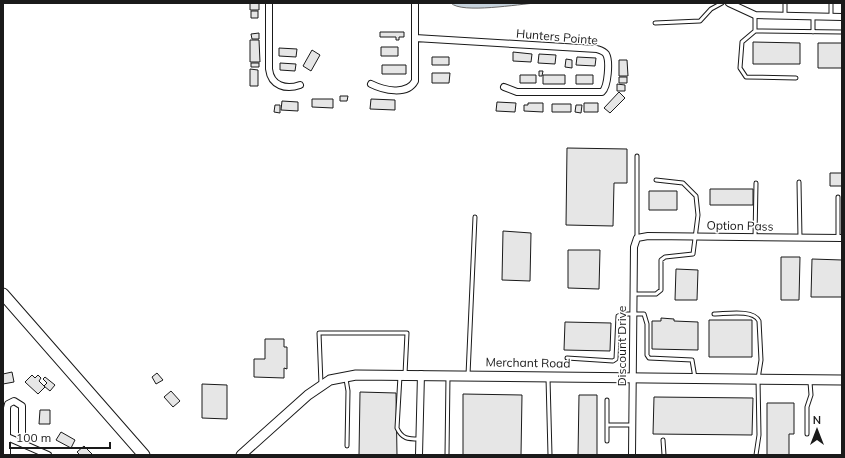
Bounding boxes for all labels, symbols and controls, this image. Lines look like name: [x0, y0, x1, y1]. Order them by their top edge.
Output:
street label: Hunters Pointe: [515, 25, 599, 48]
street label: Option Pass: [706, 217, 774, 234]
street label: Discount Drive: [614, 306, 629, 386]
street label: Merchant Road: [485, 354, 571, 371]
north arrow: [797, 410, 837, 450]
text: N: [813, 413, 821, 427]
scale bar: [10, 424, 110, 450]
text: 100 m: [16, 430, 51, 445]

